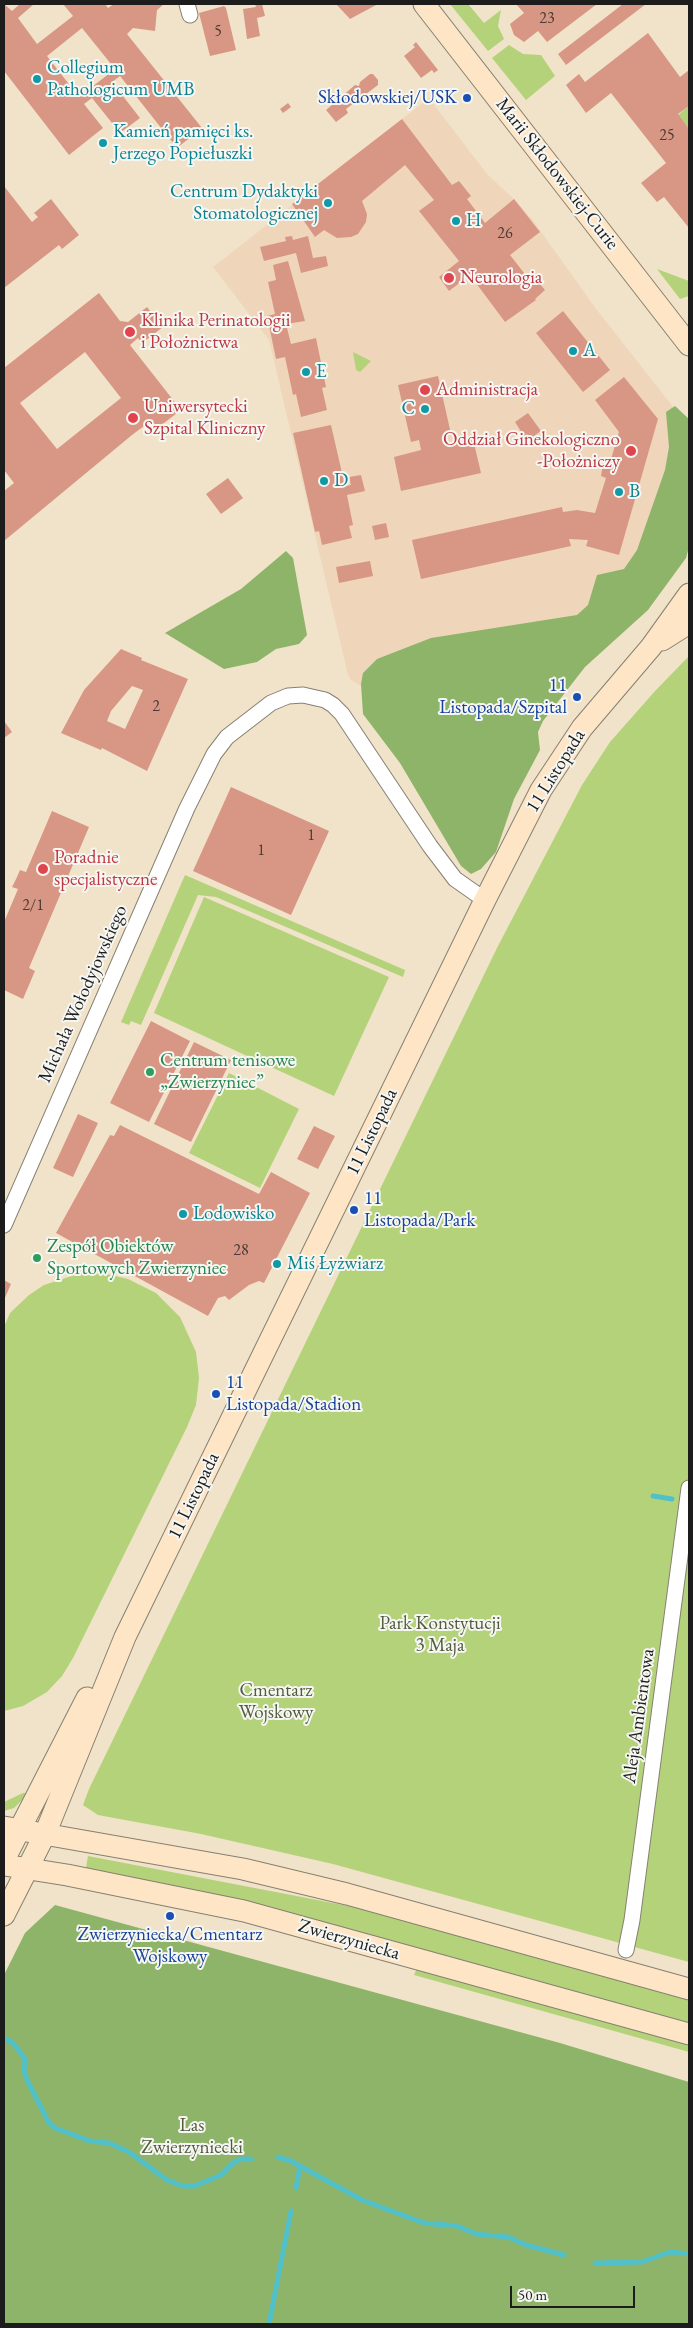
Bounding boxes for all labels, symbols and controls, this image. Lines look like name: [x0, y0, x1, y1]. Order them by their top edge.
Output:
house number: 23: [539, 9, 555, 29]
house number: 5: [214, 22, 222, 42]
place label: Collegium Pathologicum UMB: [47, 57, 194, 101]
marker: Collegium Pathologicum UMB: [31, 73, 43, 85]
place label: Skłodowskiej/USK: [318, 87, 457, 109]
marker: Skłodowskiej/USK: [461, 92, 473, 104]
street label: Marii Skłodowskiej-Curie: [491, 93, 623, 255]
place label: Kamień pamięci ks. Jerzego Popiełuszki: [113, 121, 253, 165]
house number: 25: [659, 126, 675, 146]
marker: Kamień pamięci ks. Jerzego Popiełuszki: [97, 137, 109, 149]
place label: Centrum Dydaktyki Stomatologicznej: [170, 181, 318, 225]
marker: Centrum Dydaktyki Stomatologicznej: [322, 197, 334, 209]
place label: H: [466, 210, 481, 232]
marker: H: [450, 215, 462, 227]
house number: 26: [497, 224, 513, 244]
place label: Neurologia: [460, 267, 542, 289]
marker: Neurologia: [442, 271, 456, 285]
place label: Klinika Perinatologii i Położnictwa: [141, 310, 290, 354]
marker: Klinika Perinatologii i Położnictwa: [123, 325, 137, 339]
place label: A: [583, 340, 596, 362]
marker: A: [567, 345, 579, 357]
place label: E: [316, 361, 327, 383]
marker: E: [300, 366, 312, 378]
place label: Administracja: [436, 379, 538, 401]
marker: Administracja: [418, 383, 432, 397]
place label: Uniwersytecki Szpital Kliniczny: [144, 396, 265, 440]
place label: C: [402, 398, 415, 420]
marker: C: [419, 403, 431, 415]
marker: Uniwersytecki Szpital Kliniczny: [126, 411, 140, 425]
place label: Oddział Ginekologiczno -Położniczy: [443, 429, 620, 473]
marker: Oddział Ginekologiczno -Położniczy: [624, 444, 638, 458]
place label: D: [334, 470, 348, 492]
marker: D: [318, 475, 330, 487]
place label: B: [629, 481, 640, 503]
marker: B: [613, 486, 625, 498]
place label: 11 Listopada/Szpital: [439, 675, 567, 719]
marker: 11 Listopada/Szpital: [571, 691, 583, 703]
house number: 2: [152, 697, 160, 717]
street label: 11 Listopada: [522, 725, 590, 817]
house number: 1: [307, 826, 315, 846]
house number: 1: [257, 841, 265, 861]
place label: Poradnie specjalistyczne: [54, 847, 157, 891]
marker: Poradnie specjalistyczne: [36, 862, 50, 876]
house number: 2/1: [22, 896, 44, 916]
street label: Michała Wołodyjowskiego: [34, 902, 132, 1086]
place label: Centrum tenisowe „Zwierzyniec”: [160, 1050, 295, 1094]
marker: Centrum tenisowe „Zwierzyniec”: [144, 1066, 156, 1078]
street label: 11 Listopada: [341, 1085, 403, 1179]
place label: 11 Listopada/Park: [364, 1188, 475, 1232]
place label: Lodowisko: [193, 1203, 274, 1225]
marker: 11 Listopada/Park: [348, 1204, 360, 1216]
marker: Lodowisko: [177, 1208, 189, 1220]
place label: Zespół Obiektów Sportowych Zwierzyniec: [47, 1236, 227, 1280]
house number: 28: [233, 1241, 249, 1261]
marker: Zespół Obiektów Sportowych Zwierzyniec: [31, 1252, 43, 1264]
place label: Miś Łyżwiarz: [287, 1253, 383, 1275]
marker: Miś Łyżwiarz: [271, 1258, 283, 1270]
place label: 11 Listopada/Stadion: [226, 1372, 361, 1416]
marker: 11 Listopada/Stadion: [210, 1388, 222, 1400]
street label: 11 Listopada: [163, 1449, 225, 1543]
park label: Park Konstytucji 3 Maja: [379, 1613, 501, 1657]
street label: Aleja Ambientowa: [618, 1647, 660, 1785]
park label: Cmentarz Wojskowy: [239, 1680, 313, 1724]
marker: Zwierzyniecka/Cmentarz Wojskowy: [164, 1910, 176, 1922]
street label: Zwierzyniecka: [296, 1915, 402, 1965]
place label: Zwierzyniecka/Cmentarz Wojskowy: [78, 1924, 262, 1968]
park label: Las Zwierzyniecki: [141, 2115, 243, 2159]
scale bar: [513, 2276, 638, 2308]
text: 50 m: [518, 2285, 547, 2304]

